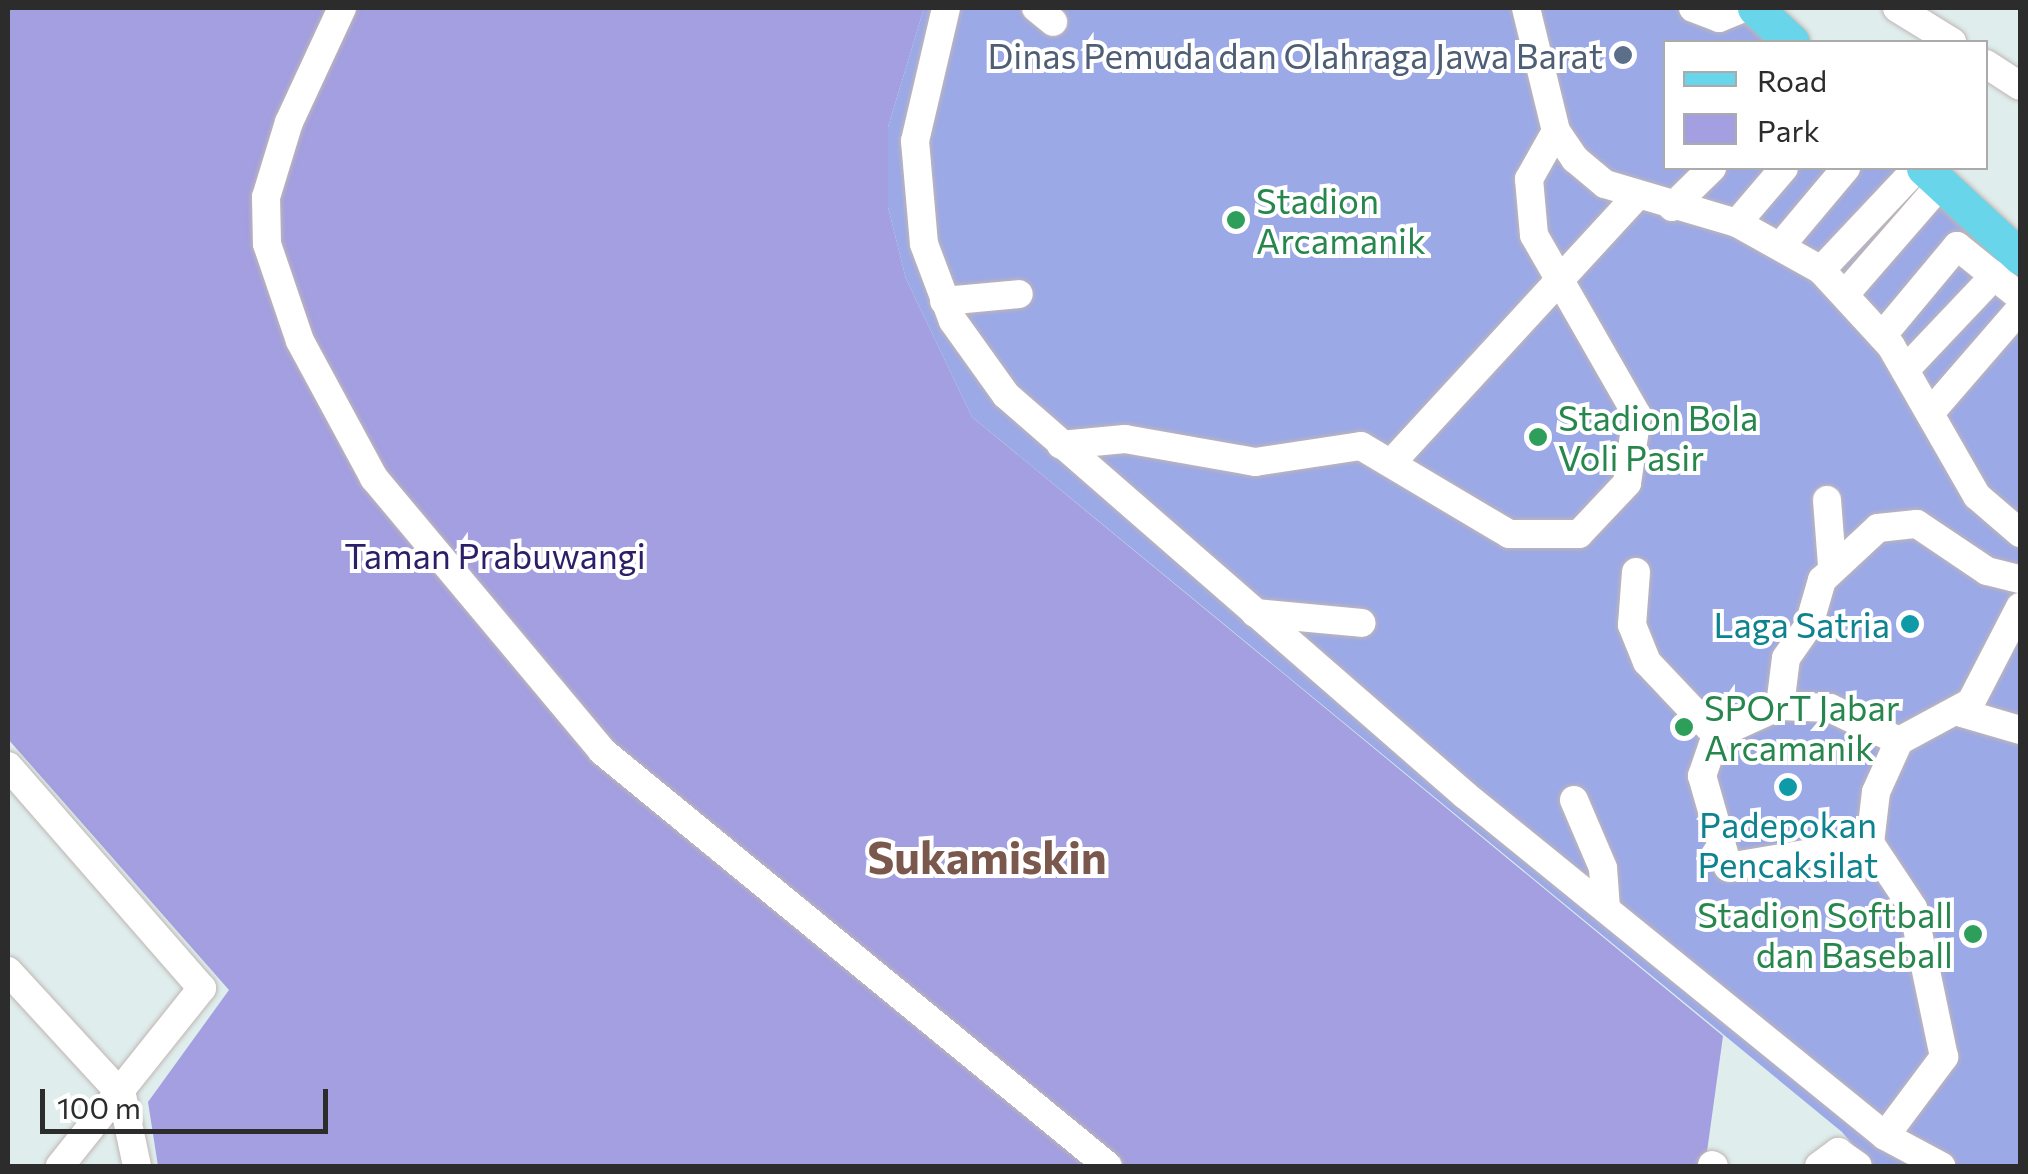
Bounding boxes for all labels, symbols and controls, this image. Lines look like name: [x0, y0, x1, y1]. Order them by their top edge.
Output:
place label: Dinas Pemuda dan Olahraga Jawa Barat: [987, 34, 1603, 76]
legend: [1663, 40, 1988, 170]
marker: Dinas Pemuda dan Olahraga Jawa Barat: [1612, 44, 1634, 66]
text: Road: [1757, 61, 1827, 98]
text: Park: [1757, 111, 1820, 148]
place label: Stadion Arcamanik: [1256, 179, 1426, 261]
marker: Stadion Arcamanik: [1225, 209, 1247, 231]
place label: Stadion Bola Voli Pasir: [1558, 396, 1758, 478]
marker: Stadion Bola Voli Pasir: [1527, 426, 1549, 448]
park label: Taman Prabuwangi: [344, 534, 646, 576]
place label: Laga Satria: [1713, 603, 1890, 645]
marker: Laga Satria: [1899, 613, 1921, 635]
place label: SPOrT Jabar Arcamanik: [1704, 686, 1900, 768]
marker: SPOrT Jabar Arcamanik: [1673, 716, 1695, 738]
marker: Padepokan Pencaksilat: [1777, 776, 1799, 798]
place label: Padepokan Pencaksilat: [1698, 803, 1878, 885]
district label: Sukamiskin: [867, 829, 1107, 883]
place label: Stadion Softball dan Baseball: [1697, 893, 1953, 975]
marker: Stadion Softball dan Baseball: [1962, 923, 1984, 945]
scale bar: [45, 1069, 332, 1131]
text: 100 m: [57, 1088, 141, 1125]

